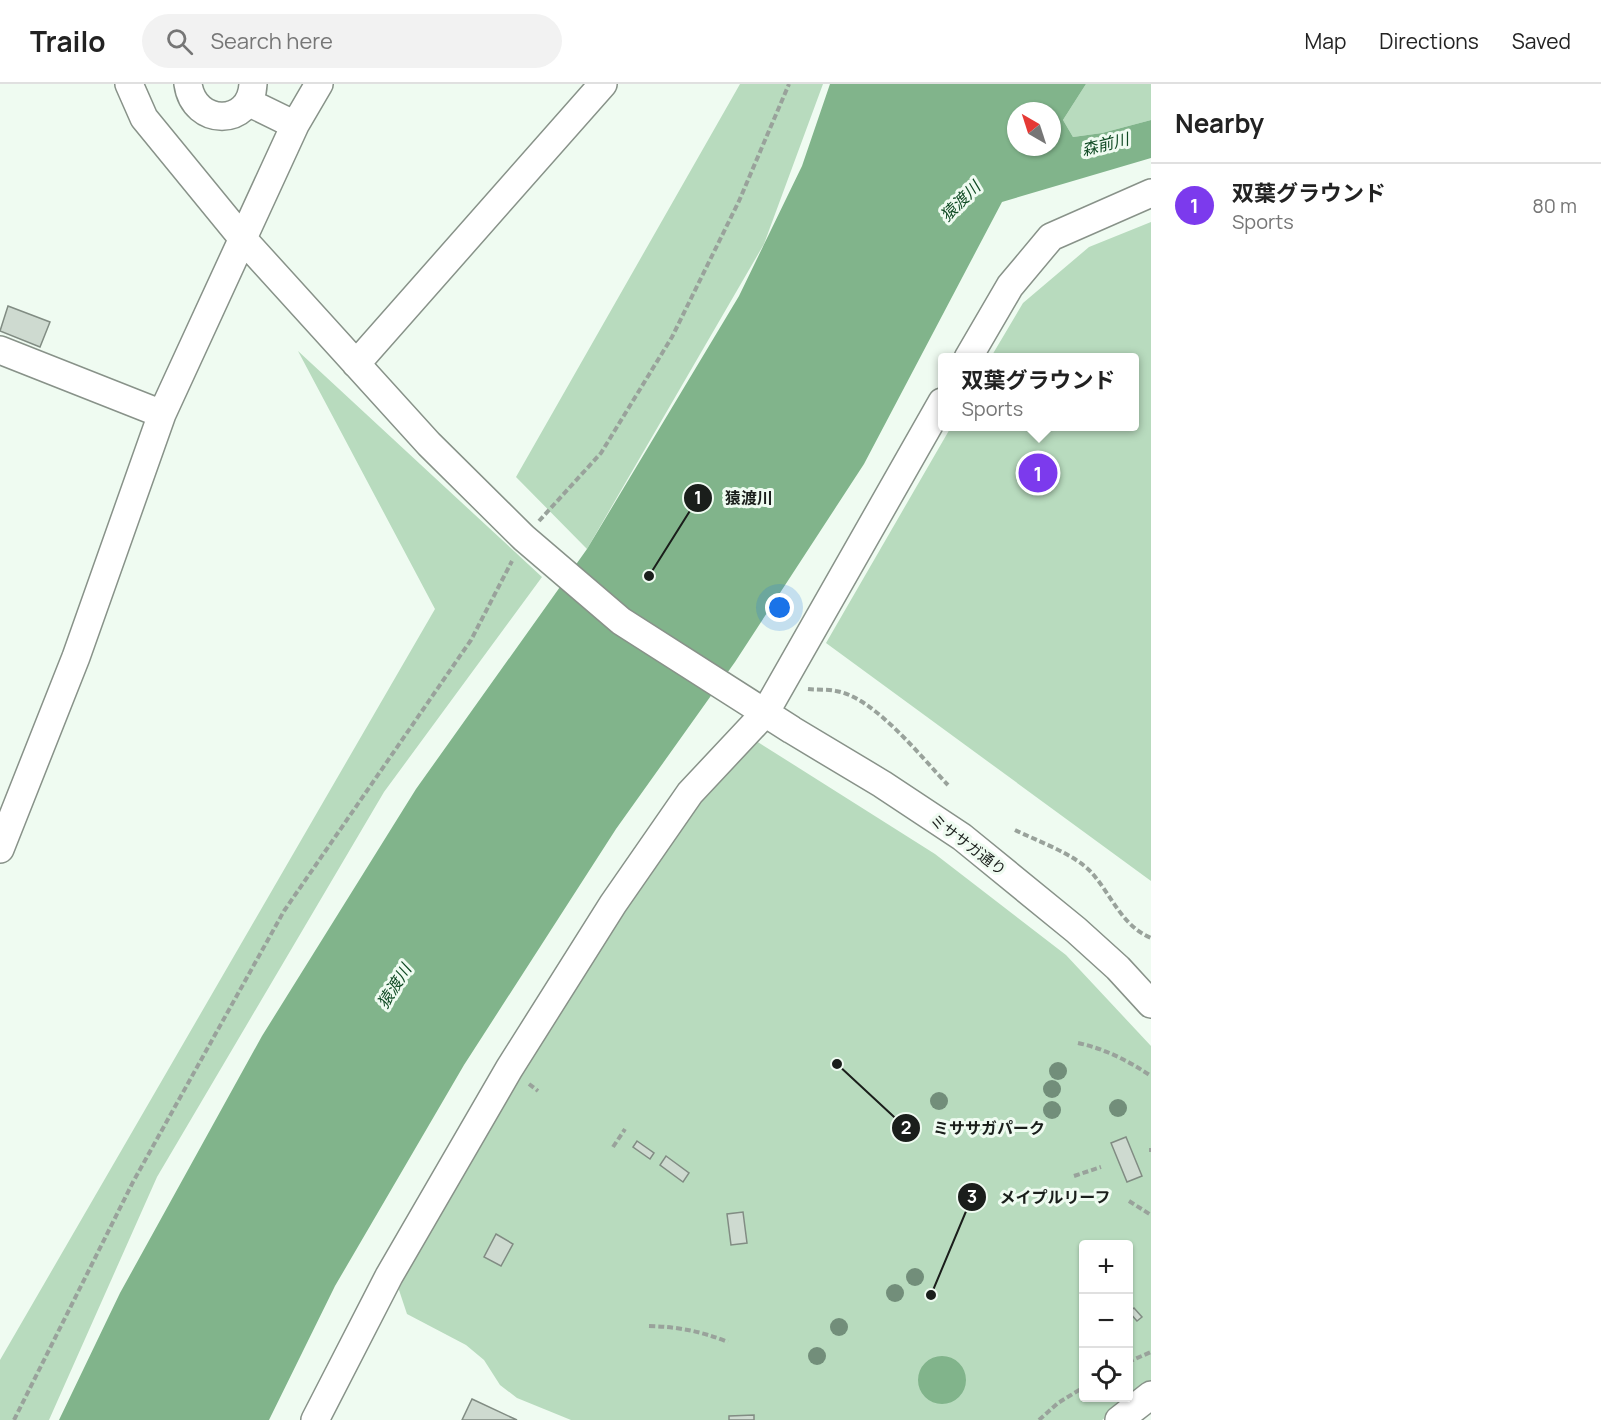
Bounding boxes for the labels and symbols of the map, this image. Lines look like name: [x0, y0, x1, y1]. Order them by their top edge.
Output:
north arrow: [1007, 102, 1061, 156]
water label: 森前川: [1079, 127, 1133, 160]
water label: 猿渡川: [935, 175, 986, 226]
pin: 1: [1018, 450, 1058, 496]
callout: 猿渡川: [683, 481, 785, 515]
text: 1: [694, 485, 702, 509]
text: 猿渡川: [725, 487, 773, 509]
your location: [765, 593, 794, 622]
street label: ミササガ通り: [926, 809, 1011, 880]
water label: 猿渡川: [372, 958, 417, 1012]
callout: ミササガパーク: [891, 1111, 1057, 1145]
text: 2: [901, 1115, 911, 1139]
text: ミササガパーク: [933, 1117, 1045, 1139]
callout: メイプルリーフ: [957, 1180, 1123, 1214]
text: 3: [967, 1184, 977, 1208]
text: メイプルリーフ: [999, 1186, 1111, 1208]

